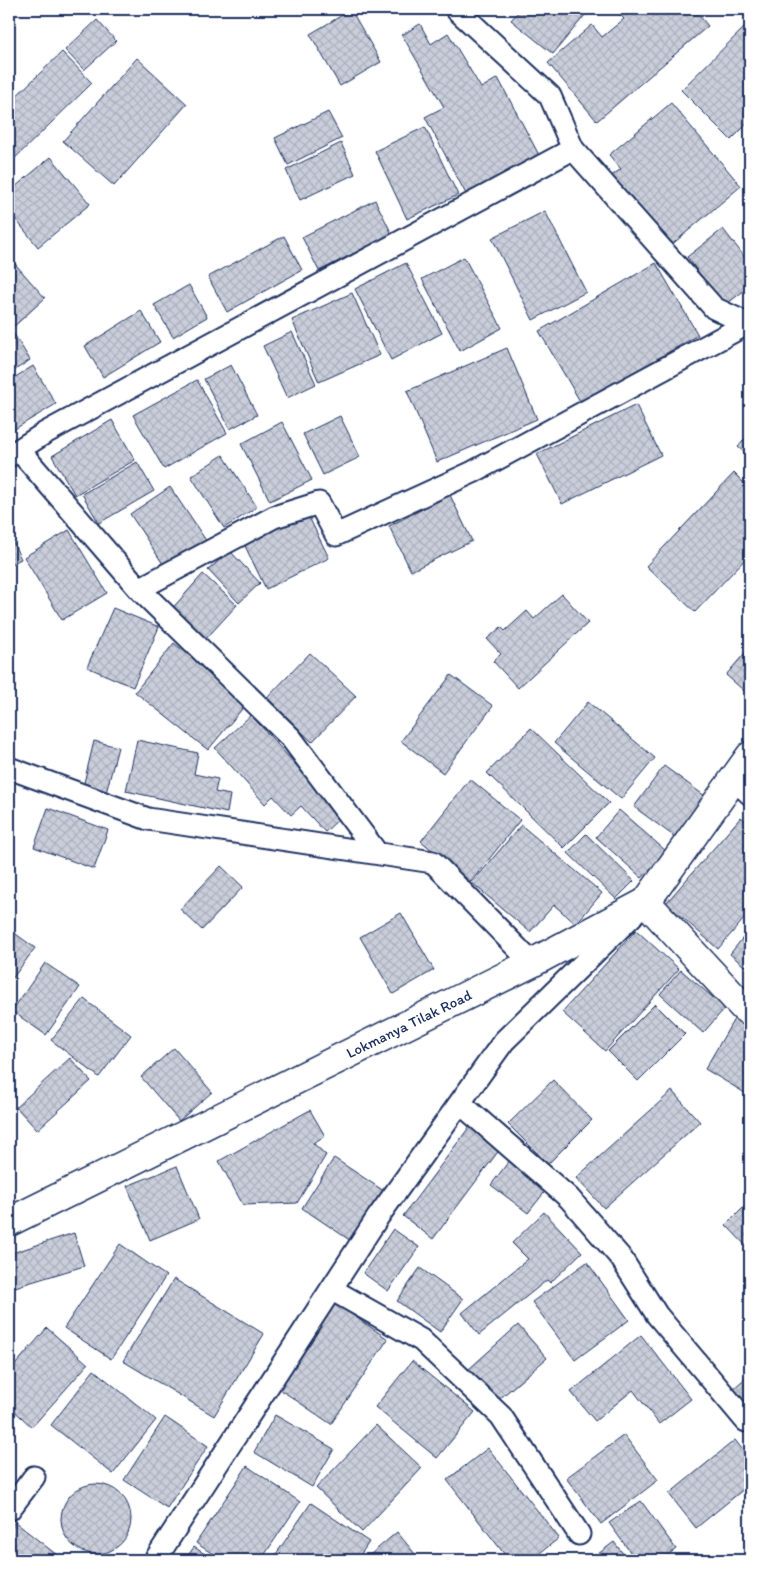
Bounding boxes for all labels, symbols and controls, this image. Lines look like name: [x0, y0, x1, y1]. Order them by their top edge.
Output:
street label: Lokmanya Tilak Road: [343, 986, 475, 1062]

